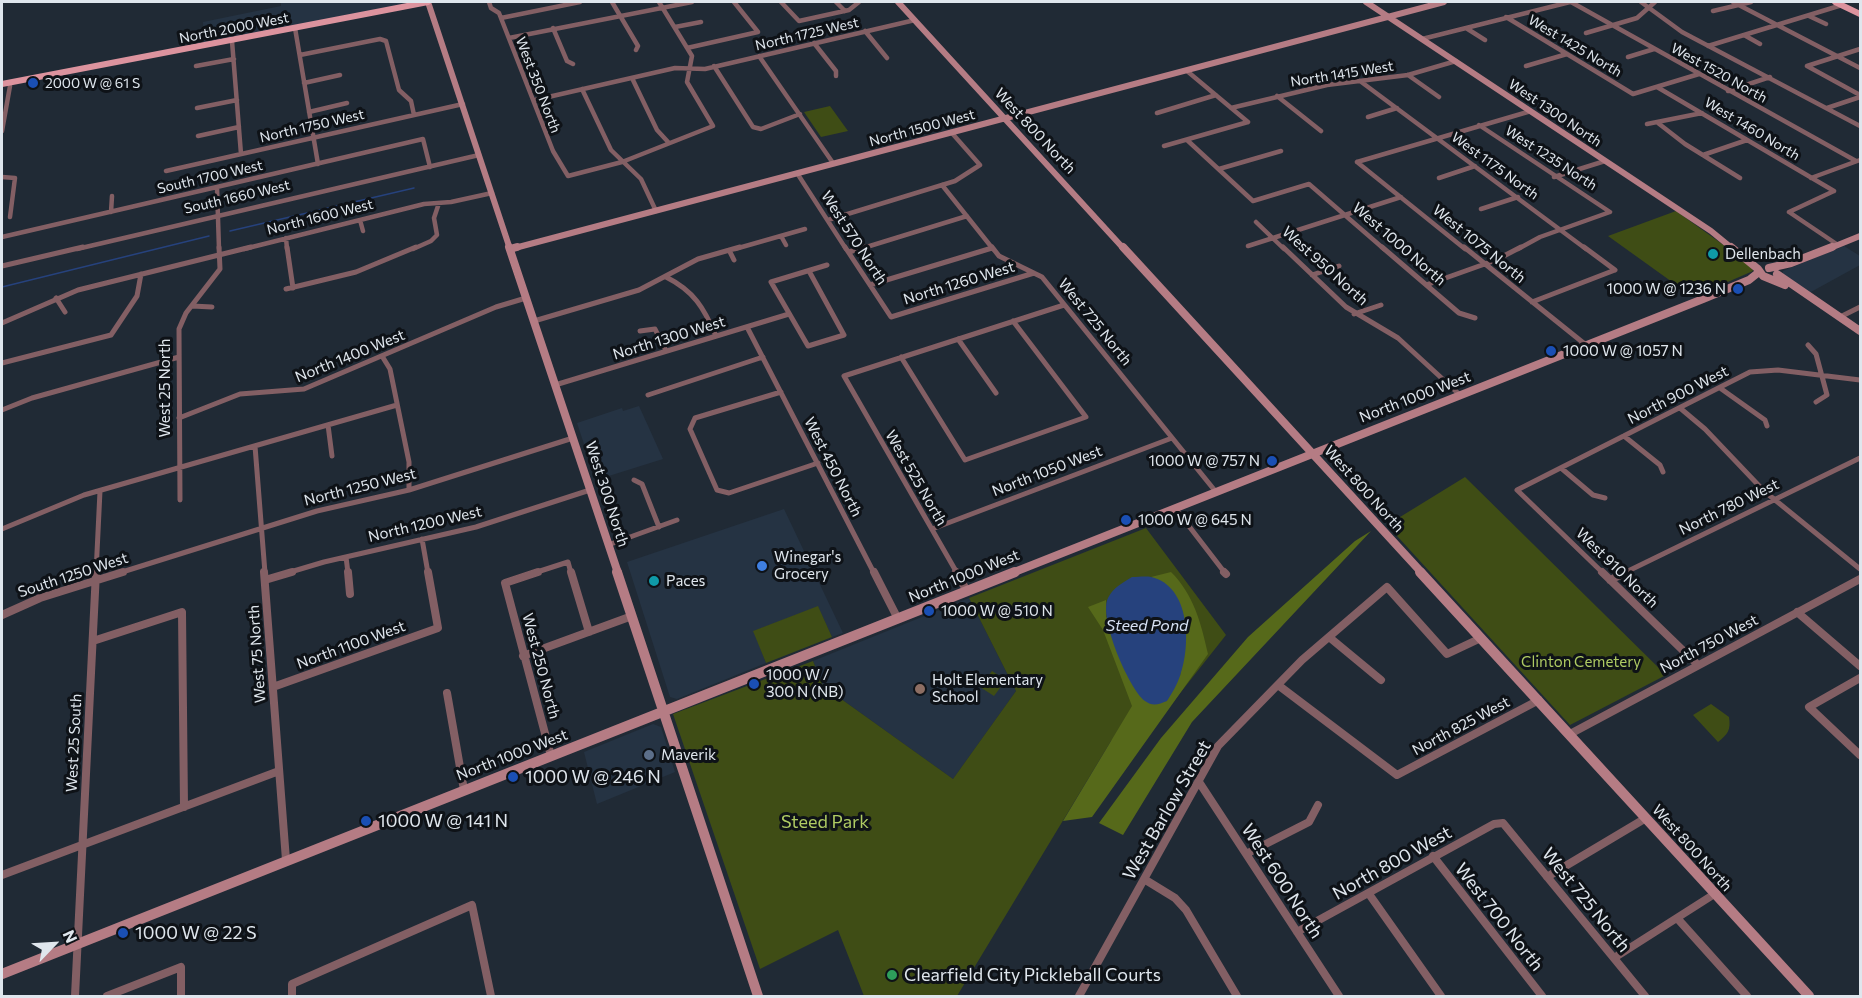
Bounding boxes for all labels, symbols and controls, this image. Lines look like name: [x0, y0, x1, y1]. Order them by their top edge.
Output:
street label: North 2000 West: [178, 9, 290, 47]
street label: West 1425 North: [1525, 11, 1625, 81]
street label: North 1725 West: [754, 14, 860, 54]
street label: West 350 North: [512, 35, 564, 135]
street label: West 1520 North: [1668, 40, 1770, 106]
street label: North 1415 West: [1289, 58, 1395, 90]
place label: 2000 W @ 61 S: [45, 75, 140, 91]
marker: 2000 W @ 61 S: [26, 76, 40, 90]
street label: West 1300 North: [1505, 76, 1605, 150]
street label: West 800 North: [991, 84, 1079, 178]
street label: West 1460 North: [1701, 94, 1803, 164]
street label: North 1750 West: [258, 106, 366, 146]
street label: North 1500 West: [867, 106, 977, 150]
street label: West 1235 North: [1502, 122, 1600, 194]
street label: West 1175 North: [1448, 129, 1542, 203]
street label: South 1700 West: [156, 157, 264, 197]
street label: South 1660 West: [182, 177, 292, 217]
street label: West 570 North: [817, 188, 891, 288]
street label: North 1600 West: [265, 196, 375, 238]
street label: West 1000 North: [1349, 199, 1449, 289]
street label: West 1075 North: [1429, 201, 1529, 287]
street label: West 950 North: [1278, 223, 1372, 309]
place label: Dellenbach: [1725, 245, 1801, 263]
marker: Dellenbach: [1706, 247, 1720, 261]
street label: North 1260 West: [901, 258, 1017, 308]
street label: West 725 North: [1054, 275, 1136, 369]
place label: 1000 W @ 1236 N: [1606, 280, 1726, 298]
marker: 1000 W @ 1236 N: [1731, 282, 1745, 296]
street label: North 1300 West: [611, 312, 727, 364]
street label: North 1400 West: [292, 326, 408, 386]
street label: West 25 North: [156, 339, 174, 437]
place label: 1000 W @ 1057 N: [1563, 342, 1683, 360]
marker: 1000 W @ 1057 N: [1544, 344, 1558, 358]
street label: North 900 West: [1625, 362, 1731, 428]
street label: North 1000 West: [1357, 368, 1473, 426]
street label: West 450 North: [800, 414, 866, 520]
street label: West 525 North: [881, 427, 951, 529]
street label: West 300 North: [581, 439, 633, 549]
street label: North 1050 West: [989, 442, 1105, 500]
street label: West 800 North: [1320, 442, 1408, 536]
place label: 1000 W @ 757 N: [1148, 452, 1260, 470]
marker: 1000 W @ 757 N: [1265, 454, 1279, 468]
street label: North 1250 West: [302, 464, 418, 510]
street label: North 780 West: [1676, 475, 1782, 539]
street label: North 1200 West: [366, 502, 484, 546]
place label: 1000 W @ 645 N: [1138, 511, 1252, 529]
marker: 1000 W @ 645 N: [1119, 513, 1133, 527]
street label: West 910 North: [1572, 524, 1662, 612]
street label: North 1000 West: [906, 546, 1022, 606]
place label: Winegar's Grocery: [774, 548, 841, 583]
street label: South 1250 West: [16, 549, 130, 601]
marker: Winegar's Grocery: [755, 559, 769, 573]
place label: Paces: [666, 572, 705, 590]
marker: Paces: [647, 574, 661, 588]
place label: 1000 W @ 510 N: [941, 602, 1053, 620]
street label: West 75 North: [245, 604, 269, 704]
marker: 1000 W @ 510 N: [922, 604, 936, 618]
street label: West 250 North: [518, 611, 564, 721]
street label: North 750 West: [1657, 611, 1761, 677]
water label: Steed Pond: [1106, 616, 1188, 636]
street label: North 1100 West: [294, 617, 408, 673]
park label: Clinton Cemetery: [1521, 653, 1641, 671]
place label: 1000 W / 300 N (NB): [766, 666, 843, 701]
place label: Holt Elementary School: [932, 671, 1043, 706]
marker: 1000 W / 300 N (NB): [747, 677, 761, 691]
marker: Holt Elementary School: [913, 682, 927, 696]
street label: West 25 South: [62, 693, 86, 793]
street label: North 825 West: [1409, 693, 1513, 759]
street label: North 1000 West: [454, 726, 570, 784]
street label: West Barlow Street: [1118, 736, 1216, 884]
place label: Maverik: [661, 746, 716, 764]
marker: Maverik: [642, 748, 656, 762]
place label: 1000 W @ 246 N: [525, 766, 661, 788]
marker: 1000 W @ 246 N: [506, 770, 520, 784]
street label: West 800 North: [1648, 801, 1736, 895]
place label: 1000 W @ 141 N: [378, 810, 508, 832]
park label: Steed Park: [781, 811, 869, 833]
marker: 1000 W @ 141 N: [359, 814, 373, 828]
street label: West 600 North: [1237, 819, 1327, 943]
street label: North 800 West: [1329, 821, 1455, 905]
street label: West 725 North: [1537, 843, 1635, 957]
street label: West 700 North: [1450, 859, 1548, 975]
north arrow: [24, 914, 84, 974]
place label: 1000 W @ 22 S: [135, 922, 256, 944]
marker: 1000 W @ 22 S: [116, 926, 130, 940]
text: N: [60, 927, 82, 946]
place label: Clearfield City Pickleball Courts: [904, 964, 1161, 986]
marker: Clearfield City Pickleball Courts: [885, 968, 899, 982]

